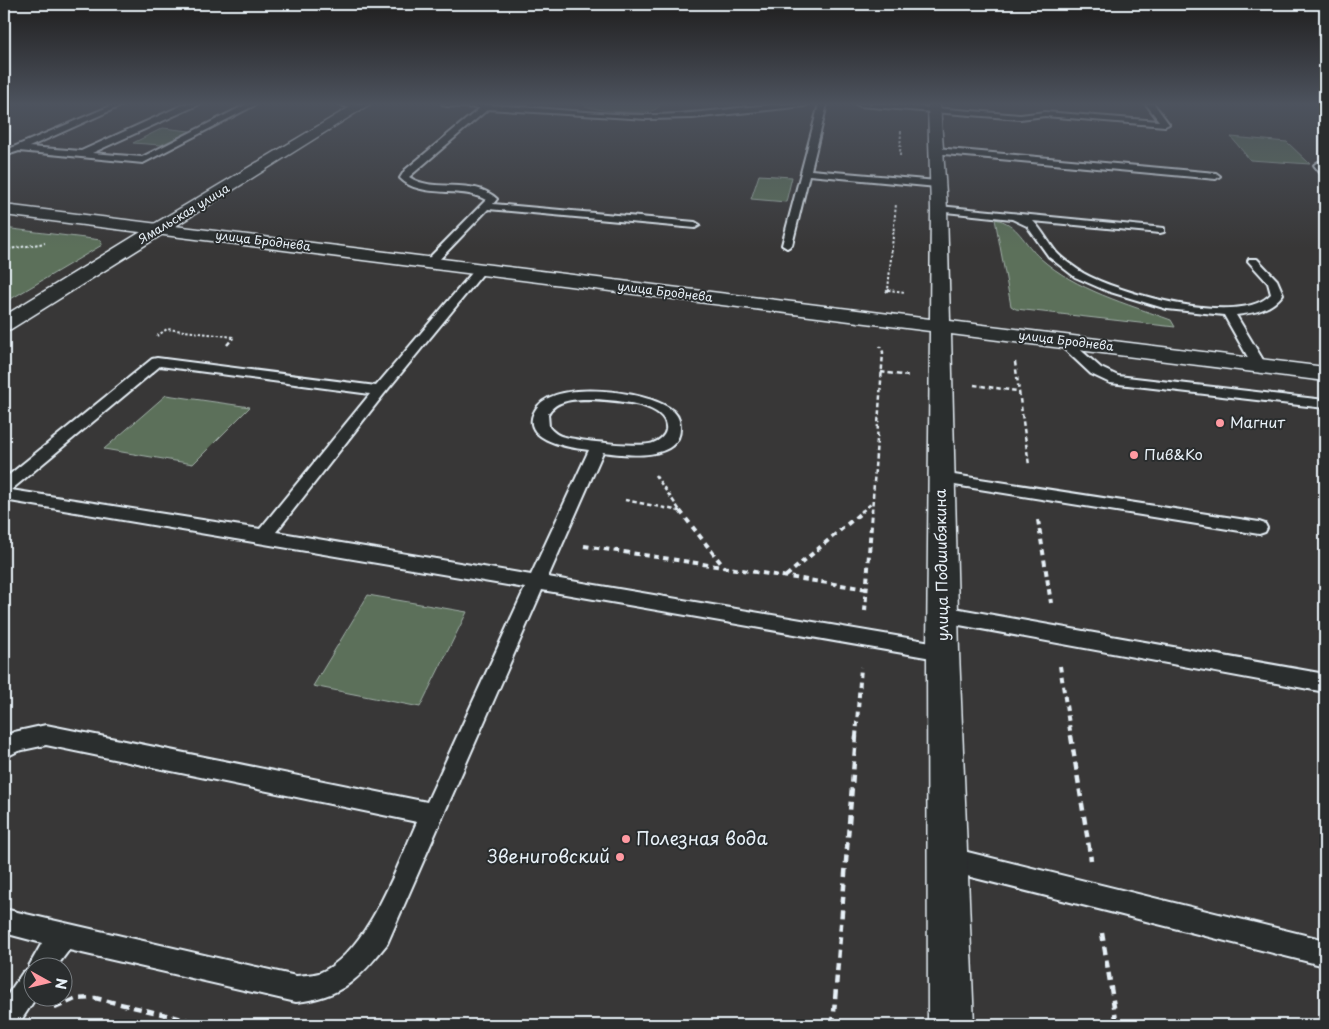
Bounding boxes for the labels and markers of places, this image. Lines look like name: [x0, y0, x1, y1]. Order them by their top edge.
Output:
place label: Магнит: [1230, 410, 1285, 433]
marker: Магнит: [1214, 417, 1226, 429]
place label: Пив&Ко: [1144, 442, 1203, 465]
marker: Пив&Ко: [1128, 449, 1140, 461]
place label: Полезная вода: [636, 824, 768, 851]
marker: Полезная вода: [620, 833, 632, 845]
place label: Звениговский: [487, 842, 610, 869]
marker: Звениговский: [614, 851, 626, 863]

